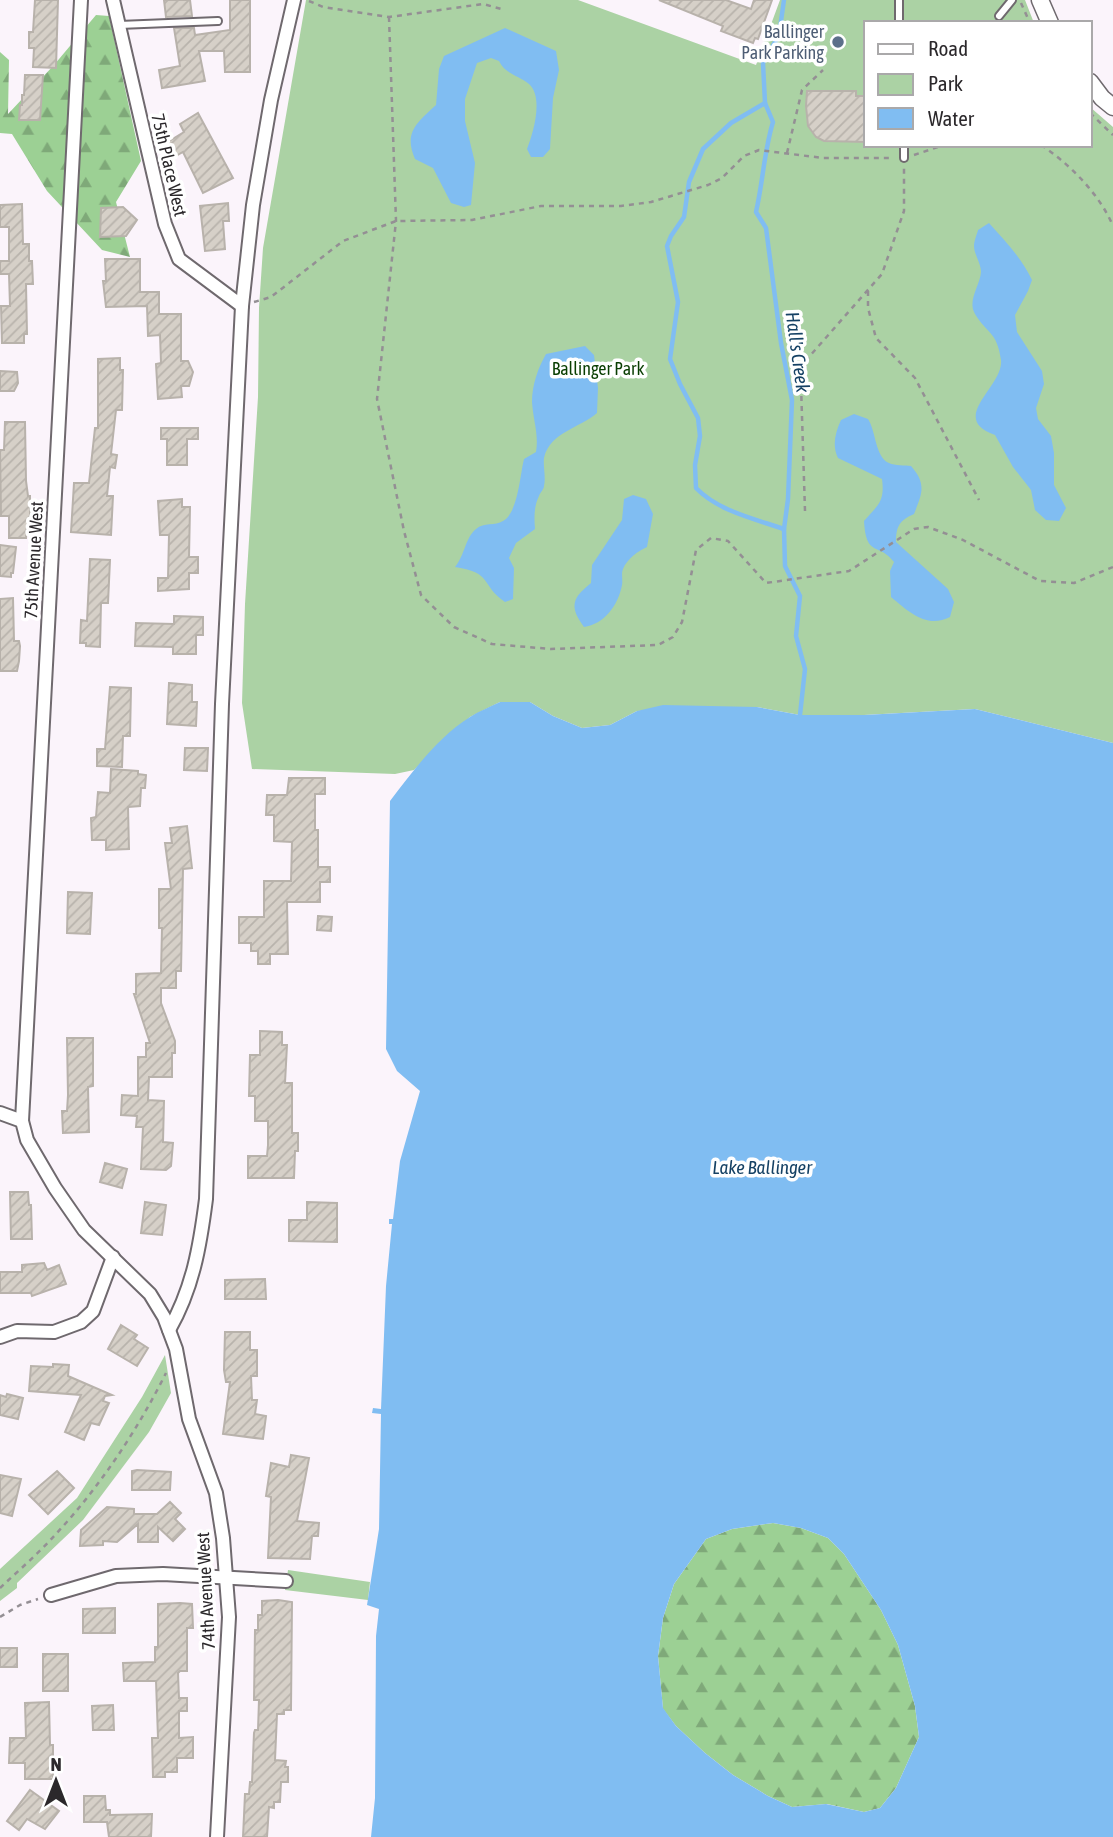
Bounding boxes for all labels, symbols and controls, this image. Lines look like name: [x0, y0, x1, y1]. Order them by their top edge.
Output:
place label: Ballinger Park Parking: [741, 21, 825, 63]
legend: [864, 21, 1092, 147]
marker: Ballinger Park Parking: [830, 34, 846, 50]
text: Road: [928, 36, 968, 60]
text: Park: [928, 71, 963, 95]
text: Water: [928, 106, 975, 130]
street label: 75th Place West: [147, 111, 192, 218]
water label: Hall's Creek: [781, 310, 815, 394]
park label: Ballinger Park: [552, 358, 644, 379]
street label: 75th Avenue West: [20, 501, 47, 619]
water label: Lake Ballinger: [712, 1156, 813, 1178]
street label: 74th Avenue West: [192, 1532, 219, 1650]
north arrow: [21, 1746, 91, 1816]
text: N: [50, 1753, 62, 1775]

